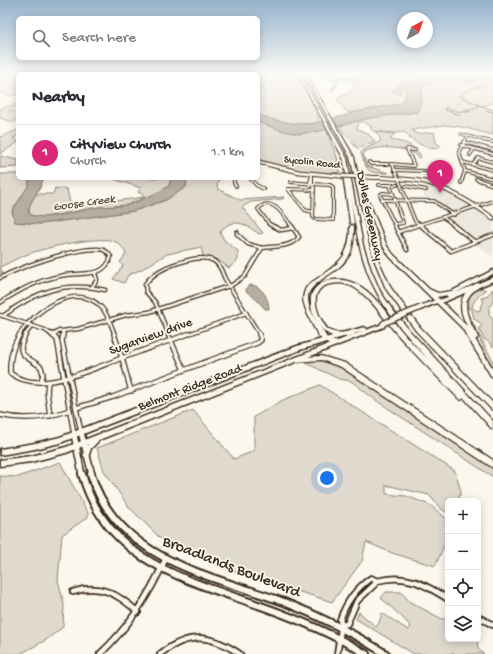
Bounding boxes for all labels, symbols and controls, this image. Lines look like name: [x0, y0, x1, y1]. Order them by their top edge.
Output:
north arrow: [397, 12, 433, 48]
search box: [16, 16, 260, 60]
icon: search: [30, 27, 52, 49]
text: Search here: [62, 29, 136, 47]
text: Nearby: [32, 88, 85, 108]
text: CityView Church: [70, 136, 171, 154]
text: 1: [42, 145, 48, 160]
text: 1.1 km: [211, 145, 244, 160]
text: Church: [70, 154, 106, 169]
street label: Sycolin Road: [283, 154, 342, 172]
pin: 1: [427, 160, 453, 193]
street label: Dulles Greenway: [352, 169, 386, 263]
water label: Goose Creek: [52, 193, 117, 215]
street label: Sugarview drive: [107, 315, 195, 359]
street label: Belmont Ridge Road: [135, 361, 245, 415]
your location: [317, 468, 337, 488]
map controls: [445, 498, 481, 642]
button: +: [445, 498, 481, 534]
street label: Broadlands Boulevard: [158, 533, 304, 604]
button: −: [445, 534, 481, 570]
button: locate: [445, 570, 481, 606]
button: layers: [445, 606, 481, 642]

